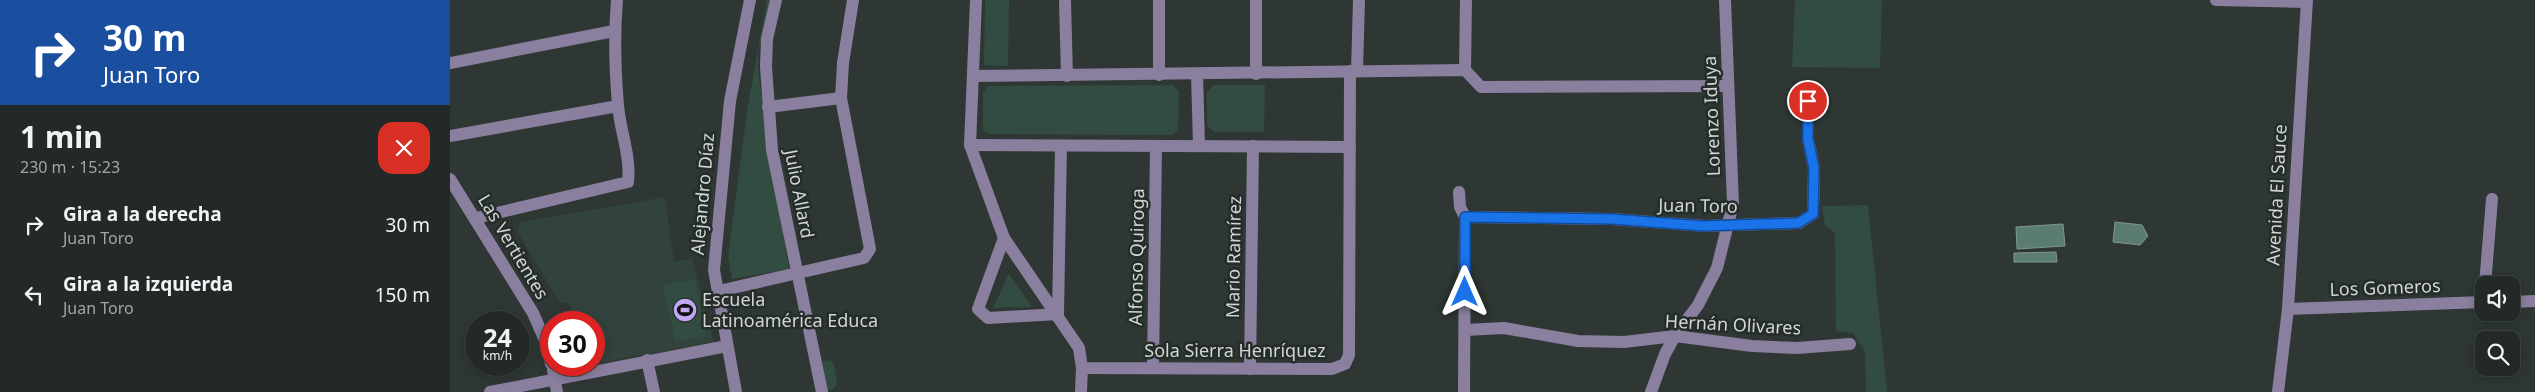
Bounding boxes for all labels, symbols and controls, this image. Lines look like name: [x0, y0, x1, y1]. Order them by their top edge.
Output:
text: 30 m: [103, 14, 186, 61]
icon: right: [20, 20, 85, 85]
street label: Lorenzo Iduya: [1697, 56, 1725, 177]
text: Juan Toro: [103, 59, 200, 89]
pin: [1787, 80, 1829, 122]
icon: arrive: [1794, 87, 1822, 115]
text: 1 min: [20, 116, 103, 157]
button: close: [378, 122, 430, 174]
street label: Avenida El Sauce: [2260, 124, 2292, 266]
street label: Alejandro Díaz: [685, 132, 719, 256]
street label: Julio Allard: [779, 145, 820, 240]
text: 230 m · 15:23: [20, 156, 120, 178]
street label: Alfonso Quiroga: [1123, 188, 1149, 326]
street label: Las Vertientes: [473, 189, 555, 303]
street label: Juan Toro: [1656, 192, 1738, 218]
street label: Mario Ramírez: [1220, 196, 1246, 318]
text: Gira a la derecha: [63, 201, 222, 227]
icon: right: [20, 211, 48, 239]
text: 30 m: [386, 212, 430, 238]
text: Juan Toro: [63, 227, 134, 249]
position arrow: [1438, 265, 1490, 317]
text: Gira a la izquierda: [63, 271, 233, 297]
street label: Los Gomeros: [2329, 273, 2441, 301]
map controls: [2475, 276, 2520, 376]
button: sound: [2475, 276, 2520, 321]
icon: left: [20, 281, 48, 309]
text: 150 m: [375, 282, 430, 308]
place label: Escuela Latinoamérica Educa: [702, 287, 878, 332]
text: Juan Toro: [63, 297, 134, 319]
sports icon: Escuela Latinoamérica Educa: [672, 297, 698, 323]
street label: Hernán Olivares: [1664, 308, 1802, 340]
speed limit sign: 30: [540, 311, 605, 376]
text: 24: [483, 320, 512, 354]
button: search: [2475, 331, 2520, 376]
street label: Sola Sierra Henríquez: [1144, 338, 1326, 362]
text: km/h: [483, 347, 512, 364]

